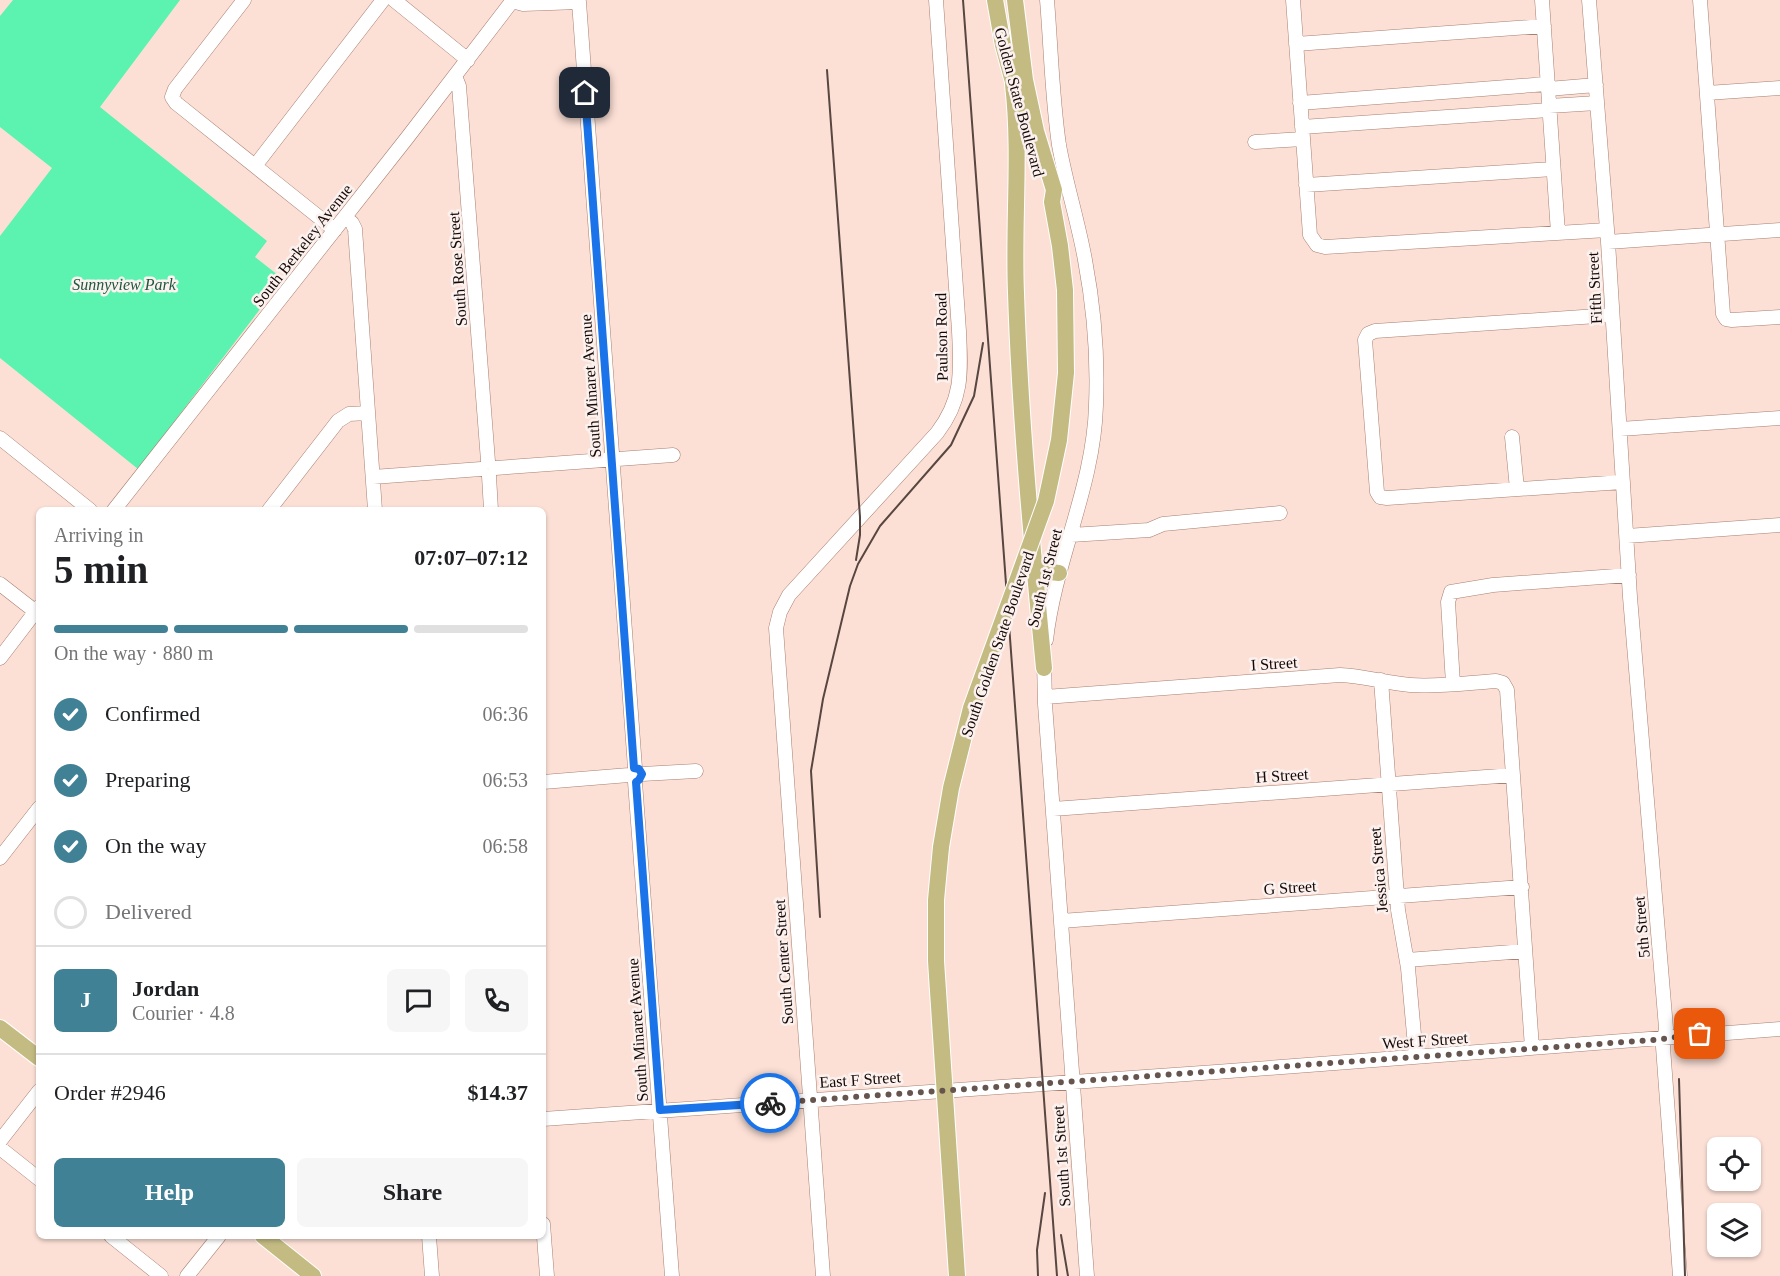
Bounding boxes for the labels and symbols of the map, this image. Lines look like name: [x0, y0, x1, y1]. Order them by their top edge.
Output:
street label: Golden State Boulevard: [991, 26, 1048, 179]
pin: [559, 67, 610, 118]
street label: South Berkeley Avenue: [249, 181, 356, 311]
street label: South Rose Street: [445, 211, 470, 327]
street label: Fifth Street: [1584, 251, 1605, 325]
park label: Sunnyview Park: [72, 276, 177, 294]
street label: Paulson Road: [932, 293, 951, 381]
street label: South Minaret Avenue: [577, 314, 604, 458]
street label: South 1st Street: [1024, 526, 1065, 629]
street label: South Golden State Boulevard: [958, 549, 1037, 739]
street label: I Street: [1250, 653, 1298, 674]
street label: H Street: [1255, 765, 1310, 786]
street label: Jessica Street: [1366, 826, 1391, 913]
street label: G Street: [1263, 877, 1318, 898]
street label: 5th Street: [1630, 895, 1653, 958]
street label: South Center Street: [771, 898, 796, 1025]
street label: South Minaret Avenue: [624, 958, 651, 1102]
pin: [1674, 1008, 1725, 1059]
street label: West F Street: [1382, 1029, 1469, 1052]
street label: East F Street: [819, 1068, 902, 1091]
courier: [740, 1073, 800, 1133]
street label: South 1st Street: [1049, 1104, 1074, 1207]

